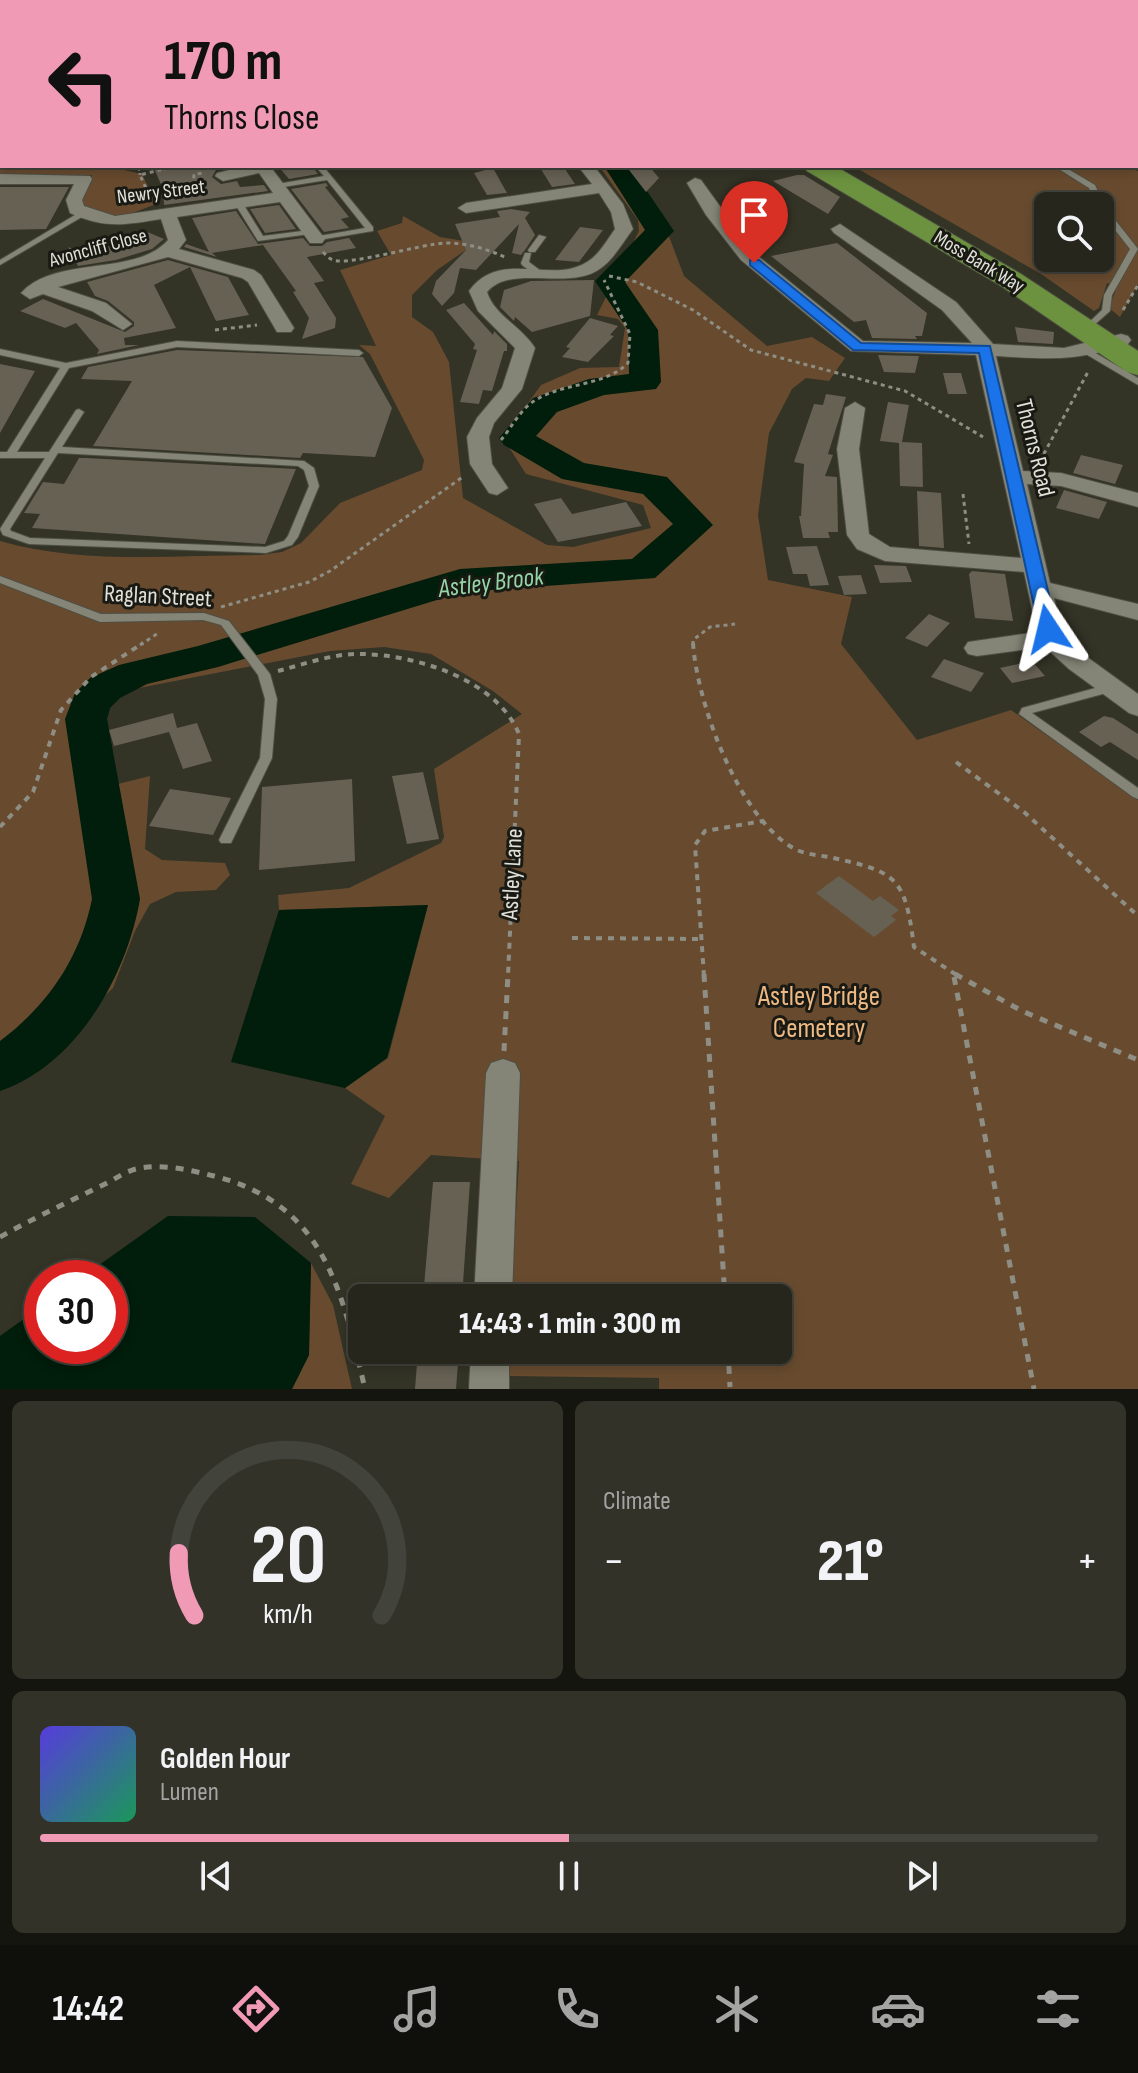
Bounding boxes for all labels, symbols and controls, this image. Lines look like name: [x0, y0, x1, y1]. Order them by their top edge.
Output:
text: 170 m: [164, 29, 282, 96]
icon: left: [32, 32, 136, 136]
text: Thorns Close: [164, 97, 320, 140]
street label: Newry Street: [116, 175, 206, 209]
pin: [720, 181, 788, 263]
map controls: [1034, 192, 1114, 272]
button: search: [1034, 192, 1114, 272]
icon: arrive: [732, 193, 776, 237]
street label: Avoncliff Close: [46, 223, 150, 273]
street label: Moss Bank Way: [929, 226, 1029, 299]
street label: Thorns Road: [1009, 396, 1061, 500]
water label: Astley Brook: [436, 561, 547, 605]
street label: Raglan Street: [103, 579, 213, 613]
position arrow: [1006, 587, 1090, 671]
street label: Astley Lane: [495, 828, 529, 921]
park label: Astley Bridge Cemetery: [757, 980, 880, 1045]
speed limit sign: 30: [24, 1260, 128, 1364]
text: 14:43 · 1 min · 300 m: [459, 1306, 681, 1342]
text: Climate: [603, 1486, 671, 1517]
text: 20: [249, 1507, 326, 1607]
text: 21°: [817, 1526, 884, 1598]
text: −: [603, 1535, 625, 1588]
text: +: [1076, 1535, 1098, 1588]
text: km/h: [263, 1597, 312, 1632]
text: Golden Hour: [160, 1741, 290, 1777]
text: Lumen: [160, 1777, 219, 1808]
icon: previous: [194, 1854, 238, 1898]
icon: pause: [547, 1854, 591, 1898]
icon: next: [900, 1854, 944, 1898]
icon: directions: [228, 1981, 284, 2037]
icon: music: [389, 1981, 445, 2037]
icon: phone: [549, 1981, 605, 2037]
icon: climate: [709, 1981, 765, 2037]
icon: car: [870, 1981, 926, 2037]
icon: filters: [1030, 1981, 1086, 2037]
text: 14:42: [52, 1988, 124, 2031]

